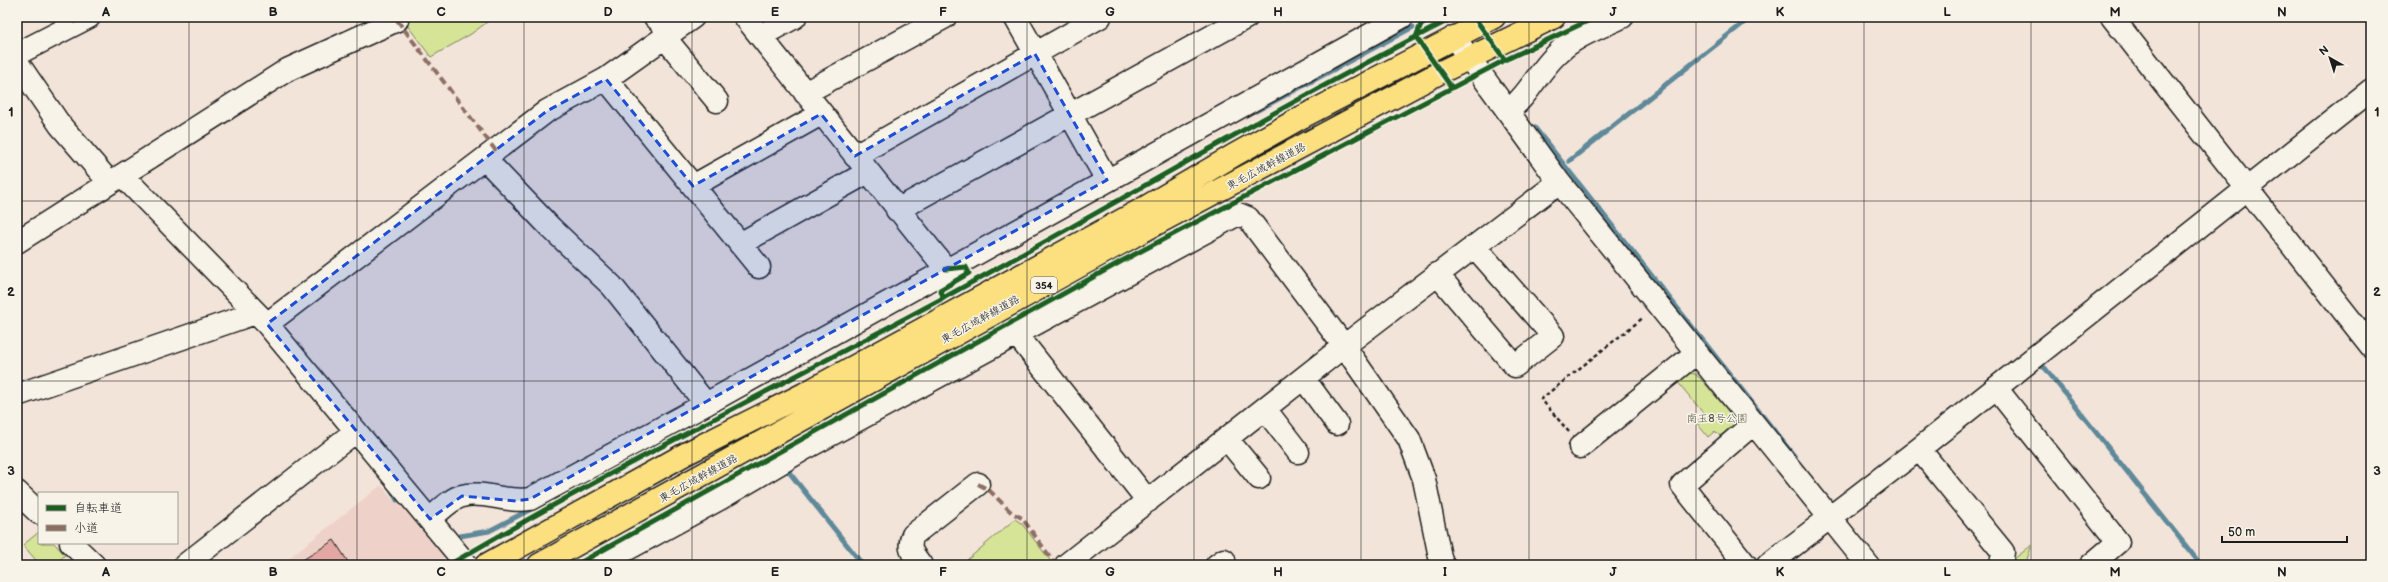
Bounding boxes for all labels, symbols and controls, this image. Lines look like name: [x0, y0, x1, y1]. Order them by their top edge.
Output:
text: A: [101, 4, 110, 20]
text: B: [268, 4, 278, 20]
text: C: [436, 4, 446, 20]
text: D: [603, 4, 613, 20]
text: E: [771, 4, 780, 20]
text: F: [939, 4, 947, 20]
text: G: [1105, 4, 1115, 20]
text: H: [1273, 4, 1283, 20]
text: I: [1443, 4, 1447, 20]
text: J: [1609, 4, 1617, 20]
text: K: [1776, 4, 1785, 20]
text: L: [1943, 4, 1951, 20]
text: M: [2109, 4, 2121, 20]
text: N: [2277, 4, 2287, 20]
north arrow: [2310, 38, 2350, 78]
text: N: [2317, 43, 2331, 58]
text: 1: [8, 104, 14, 120]
text: 1: [2374, 104, 2380, 120]
street label: 東毛広域幹線道路: [1224, 140, 1308, 193]
road number: 354: [1031, 277, 1057, 293]
text: 2: [7, 284, 15, 300]
text: 2: [2373, 284, 2381, 300]
street label: 東毛広域幹線道路: [939, 292, 1022, 346]
park label: 南玉8号公園: [1686, 412, 1748, 425]
street label: 東毛広域幹線道路: [657, 451, 740, 505]
text: 3: [7, 463, 15, 479]
text: 3: [2373, 463, 2381, 479]
legend: [38, 492, 178, 544]
text: 自転車道: [74, 501, 122, 516]
scale bar: [2222, 518, 2347, 544]
text: 小道: [74, 521, 98, 536]
text: 50 m: [2228, 525, 2255, 540]
text: A: [101, 564, 110, 580]
text: B: [268, 564, 278, 580]
text: C: [436, 564, 446, 580]
text: D: [603, 564, 613, 580]
text: E: [771, 564, 780, 580]
text: F: [939, 564, 947, 580]
text: G: [1105, 564, 1115, 580]
text: H: [1273, 564, 1283, 580]
text: I: [1443, 564, 1447, 580]
text: J: [1609, 564, 1617, 580]
text: K: [1776, 564, 1785, 580]
text: L: [1943, 564, 1951, 580]
text: M: [2109, 564, 2121, 580]
text: N: [2277, 564, 2287, 580]

